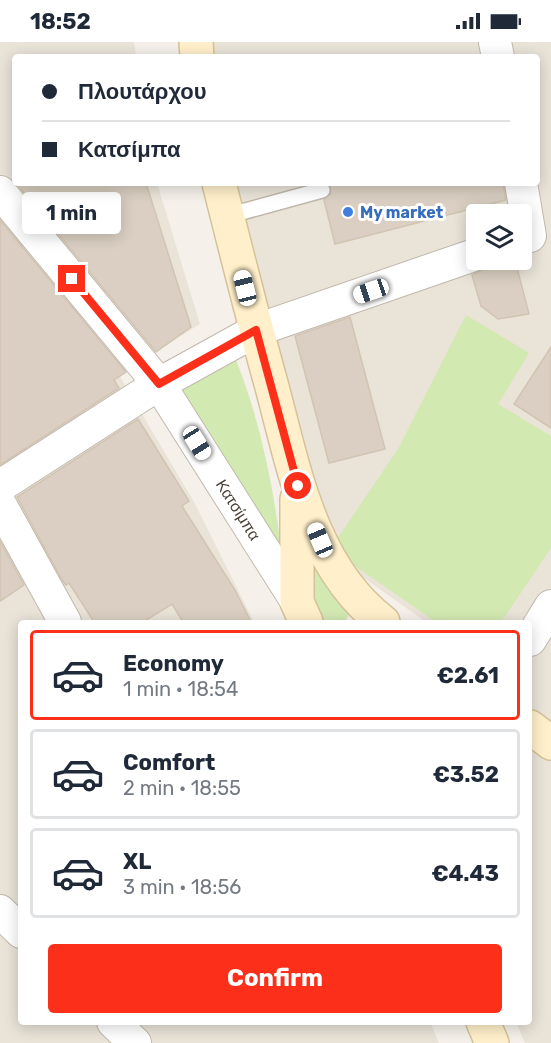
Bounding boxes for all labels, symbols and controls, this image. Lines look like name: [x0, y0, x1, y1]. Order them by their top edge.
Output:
text: 18:52: [30, 8, 91, 35]
text: Πλουτάρχου: [78, 78, 207, 105]
text: Κατσίμπα: [78, 136, 181, 163]
callout: 1 min: [22, 192, 122, 234]
text: 1 min: [46, 201, 97, 225]
place label: My market: [360, 203, 444, 222]
map controls: [466, 204, 532, 270]
button: layers: [466, 204, 532, 270]
marker: My market: [341, 205, 355, 219]
route end: [58, 265, 85, 292]
car: [232, 268, 258, 308]
car: [351, 277, 391, 305]
car: [180, 423, 214, 463]
route start: [284, 472, 311, 499]
street label: Κατσίμπα: [212, 476, 264, 544]
car: [305, 520, 335, 560]
icon: car: [51, 648, 105, 702]
text: Economy: [123, 650, 224, 677]
text: €2.61: [437, 662, 499, 689]
text: 1 min · 18:54: [123, 677, 238, 701]
icon: car: [51, 747, 105, 801]
text: Comfort: [123, 749, 215, 776]
text: €3.52: [432, 761, 499, 788]
text: 2 min · 18:55: [123, 776, 241, 800]
icon: car: [51, 846, 105, 900]
text: XL: [123, 848, 151, 875]
text: €4.43: [431, 860, 499, 887]
text: 3 min · 18:56: [123, 875, 241, 899]
button: Confirm: [48, 944, 502, 1013]

